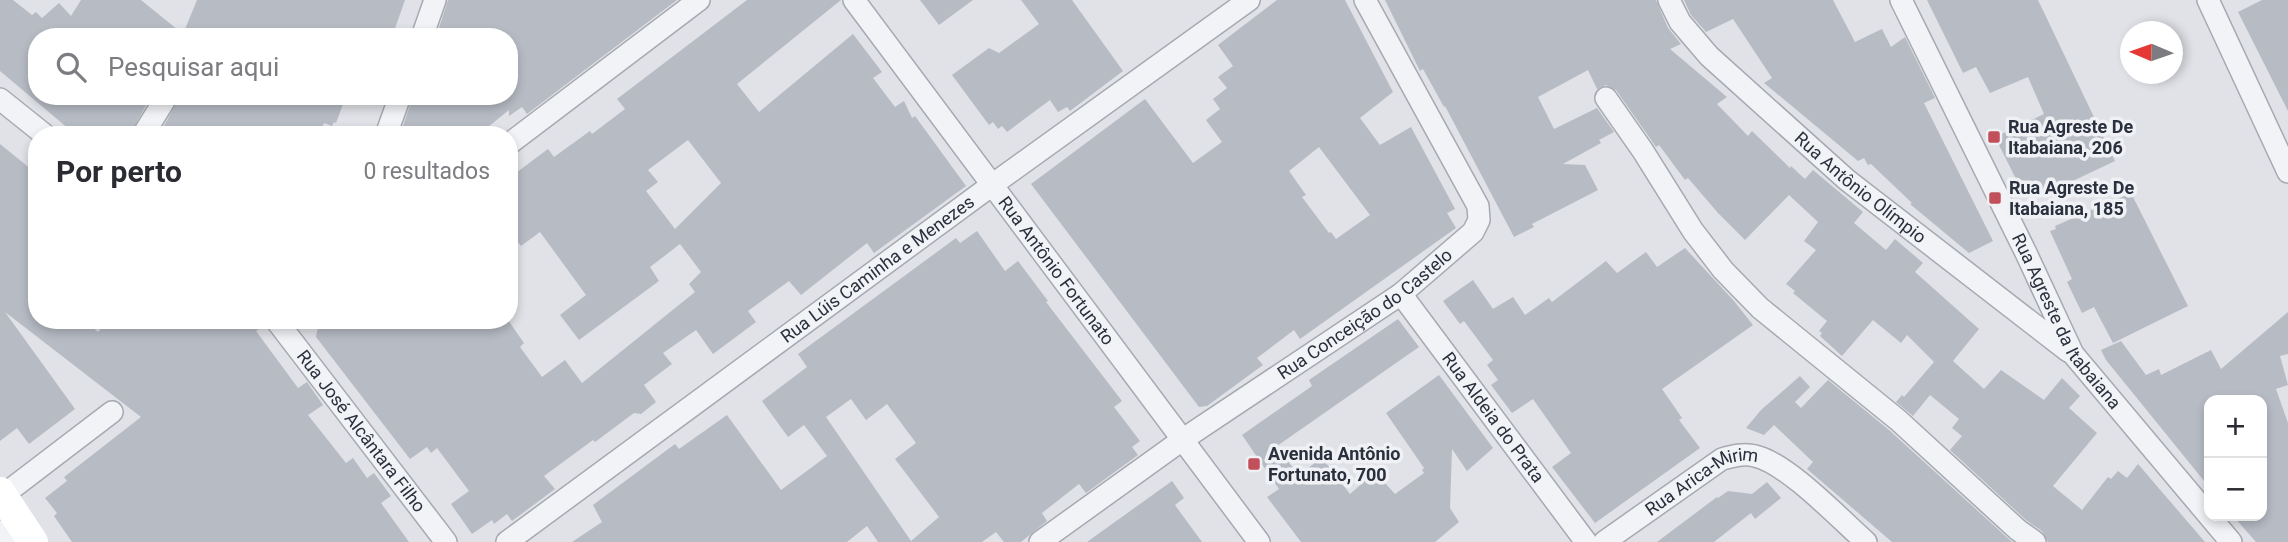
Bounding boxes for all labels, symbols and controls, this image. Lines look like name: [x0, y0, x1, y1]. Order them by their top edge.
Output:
north arrow: [2120, 21, 2183, 84]
search box: [28, 28, 518, 105]
icon: search: [52, 48, 90, 86]
text: Pesquisar aqui: [108, 52, 279, 82]
place label: Rua Agreste De Itabaiana, 206: [2008, 116, 2133, 158]
street label: Rua Antônio Olímpio: [1791, 127, 1931, 247]
marker: Rua Agreste De Itabaiana, 206: [1986, 129, 2002, 145]
text: Por perto: [56, 154, 182, 189]
text: 0 resultados: [363, 158, 490, 185]
place label: Rua Agreste De Itabaiana, 185: [2009, 177, 2134, 219]
marker: Rua Agreste De Itabaiana, 185: [1987, 190, 2003, 206]
street label: Rua Lúis Caminha e Menezes: [776, 191, 978, 347]
street label: Rua Antônio Fortunato: [994, 192, 1119, 349]
street label: Rua Agreste da Itabaiana: [2008, 230, 2126, 413]
street label: Rua Conceição do Castelo: [1273, 244, 1456, 383]
street label: Rua José Alcântara Filho: [293, 346, 430, 516]
street label: Rua Aldeia do Prata: [1438, 348, 1549, 486]
map controls: [2204, 395, 2267, 521]
button: +: [2204, 395, 2267, 458]
place label: Avenida Antônio Fortunato, 700: [1268, 443, 1400, 485]
street label: Rua Arica-Mirim: [1641, 443, 1760, 520]
marker: Avenida Antônio Fortunato, 700: [1246, 456, 1262, 472]
button: −: [2204, 458, 2267, 521]

